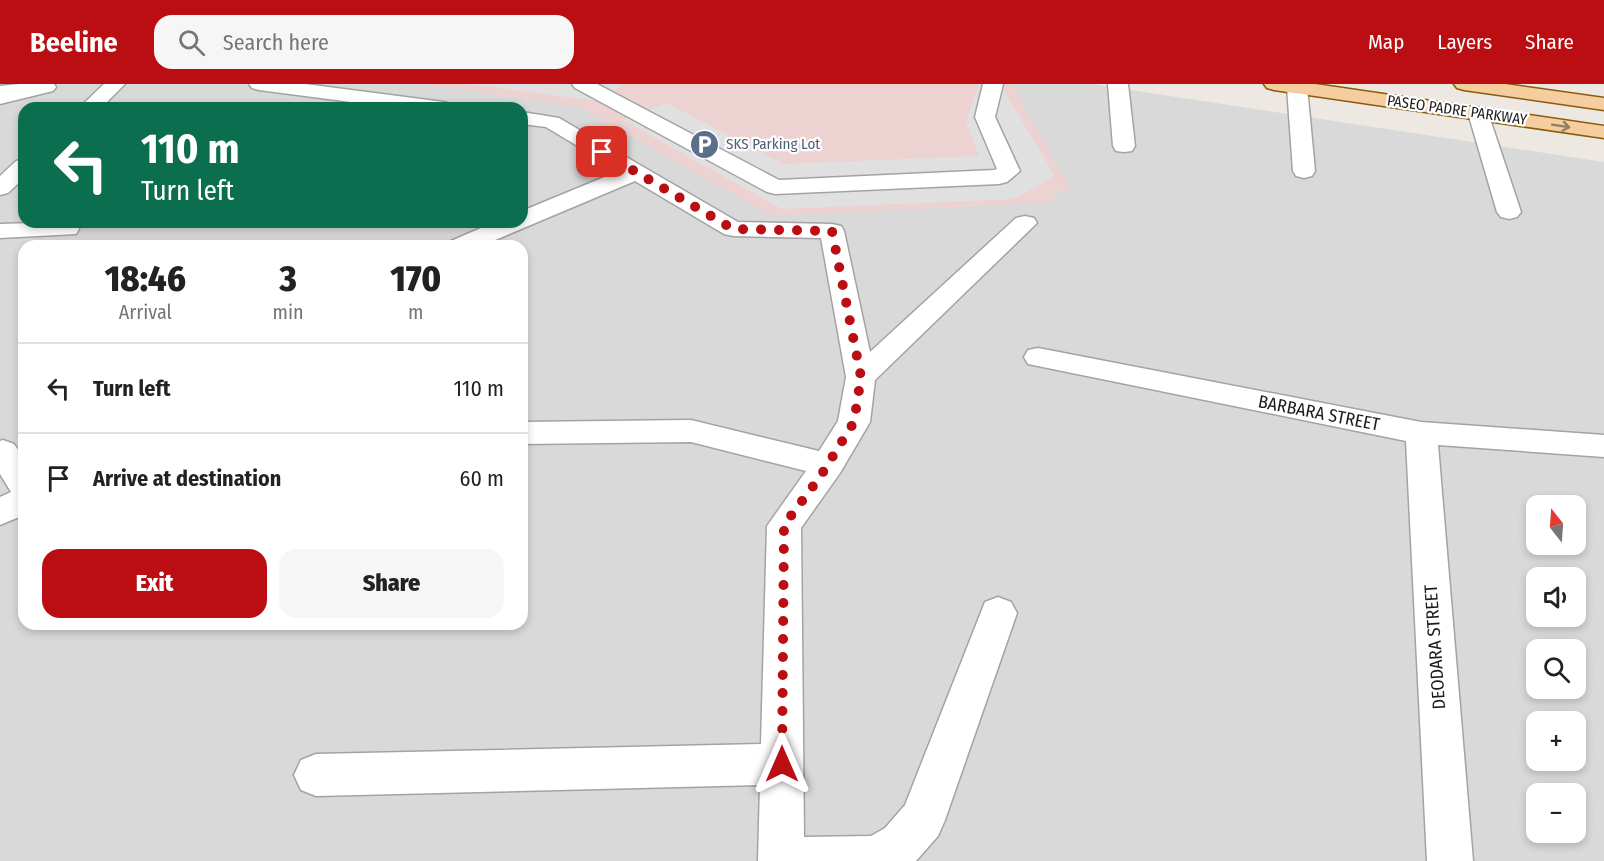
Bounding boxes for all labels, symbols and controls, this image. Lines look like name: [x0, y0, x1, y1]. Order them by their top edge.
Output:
search box: [154, 15, 574, 69]
text: Beeline: [30, 26, 118, 59]
icon: search: [175, 26, 208, 59]
text: Search here: [223, 29, 329, 56]
text: Map: [1368, 29, 1404, 55]
text: Layers: [1437, 29, 1492, 55]
text: Share: [1525, 29, 1574, 55]
street label: PASEO PADRE PARKWAY: [1386, 91, 1529, 129]
one-way arrow: [1550, 120, 1570, 131]
text: 110 m: [141, 124, 240, 174]
icon: left: [42, 126, 120, 204]
pin: [576, 126, 627, 177]
parking icon: SKS Parking Lot: [689, 128, 721, 160]
icon: arrive: [585, 135, 618, 168]
place label: SKS Parking Lot: [726, 135, 820, 153]
text: Turn left: [141, 175, 234, 207]
text: 18:46: [105, 257, 186, 301]
text: 3: [279, 257, 297, 301]
text: 170: [390, 257, 441, 301]
text: Arrival: [119, 300, 172, 324]
text: min: [273, 300, 304, 324]
text: m: [408, 300, 423, 324]
icon: left: [42, 372, 75, 405]
text: Turn left: [93, 375, 171, 402]
text: 110 m: [454, 375, 504, 402]
street label: BARBARA STREET: [1256, 390, 1382, 436]
icon: arrive: [42, 462, 75, 495]
text: Arrive at destination: [93, 465, 281, 492]
text: 60 m: [460, 465, 504, 492]
north arrow: [1526, 495, 1586, 555]
map controls: [1526, 495, 1586, 843]
button: Exit: [42, 549, 267, 618]
button: Share: [279, 549, 504, 618]
button: sound: [1526, 567, 1586, 627]
street label: DEODARA STREET: [1420, 583, 1450, 710]
button: search: [1526, 639, 1586, 699]
button: +: [1526, 711, 1586, 771]
position arrow: [750, 732, 814, 796]
button: −: [1526, 783, 1586, 843]

